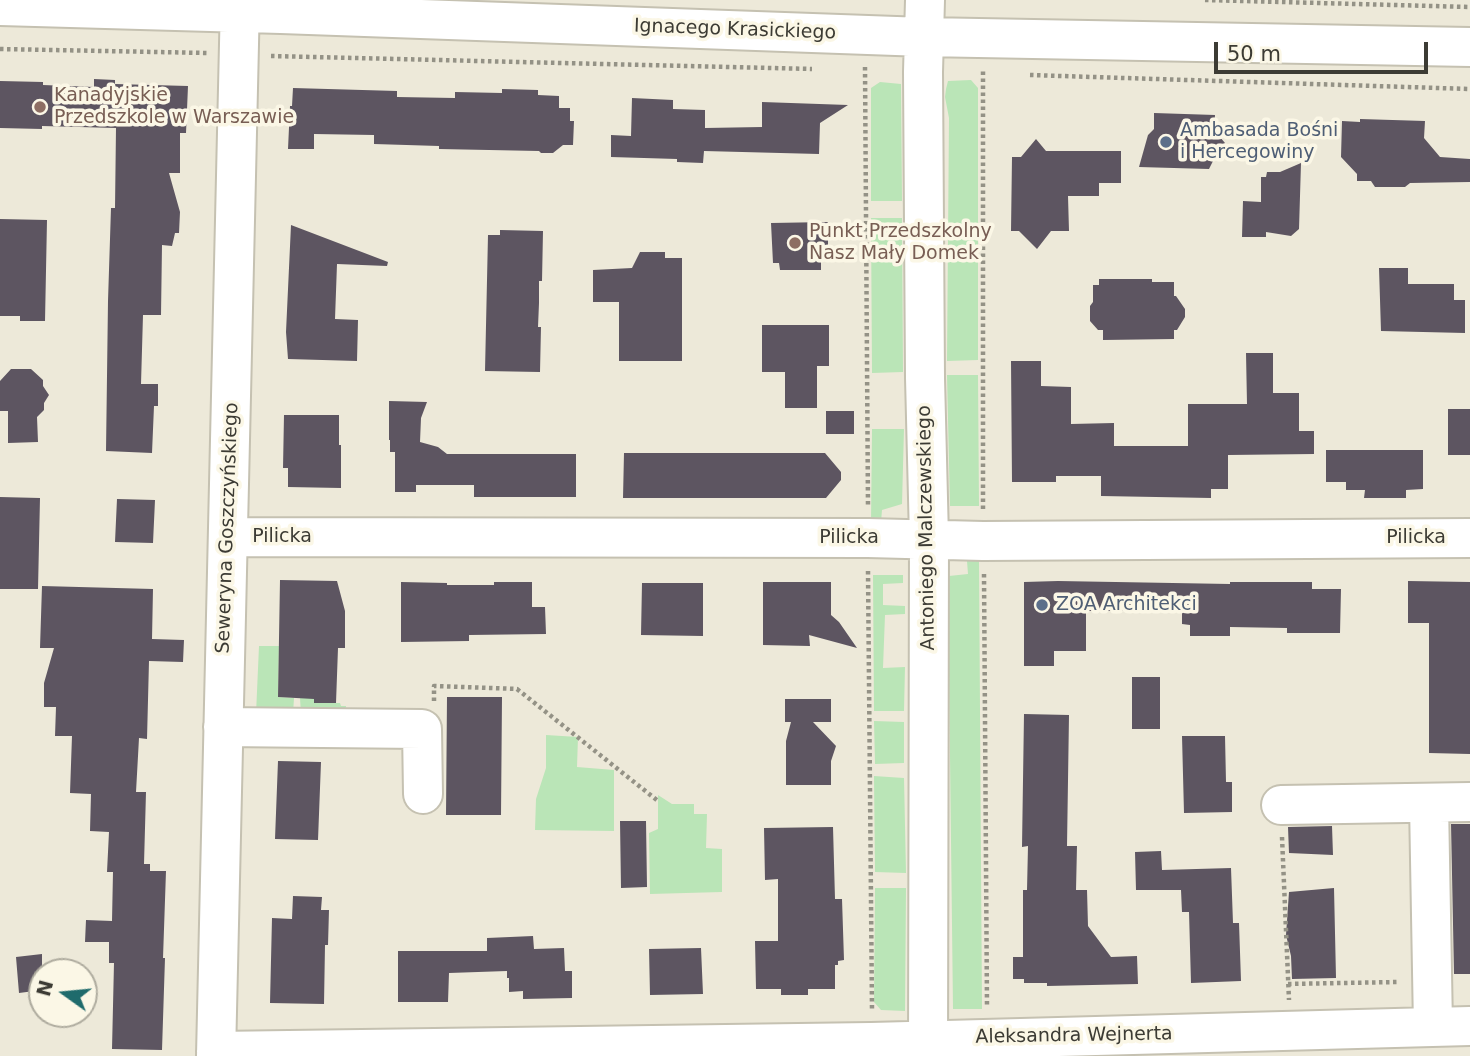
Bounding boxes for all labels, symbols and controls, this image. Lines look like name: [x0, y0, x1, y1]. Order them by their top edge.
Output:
street label: Ignacego Krasickiego: [633, 15, 837, 45]
scale bar: [1218, 28, 1432, 72]
text: 50 m: [1227, 42, 1281, 66]
place label: Kanadyjskie Przedszkole w Warszawie: [54, 85, 294, 129]
marker: Kanadyjskie Przedszkole w Warszawie: [32, 99, 48, 115]
place label: Ambasada Bośni i Hercegowiny: [1180, 120, 1338, 164]
marker: Ambasada Bośni i Hercegowiny: [1158, 134, 1174, 150]
place label: Punkt Przedszkolny Nasz Mały Domek: [809, 221, 992, 265]
marker: Punkt Przedszkolny Nasz Mały Domek: [787, 235, 803, 251]
street label: Seweryna Goszczyńskiego: [212, 402, 244, 654]
street label: Antoniego Malczewskiego: [913, 405, 941, 651]
street label: Pilicka: [252, 526, 312, 548]
street label: Pilicka: [819, 527, 879, 549]
street label: Pilicka: [1386, 527, 1446, 549]
place label: ZOA Architekci: [1056, 594, 1197, 616]
marker: ZOA Architekci: [1034, 597, 1050, 613]
north arrow: [28, 958, 98, 1028]
text: N: [32, 978, 57, 999]
street label: Aleksandra Wejnerta: [975, 1023, 1173, 1049]

